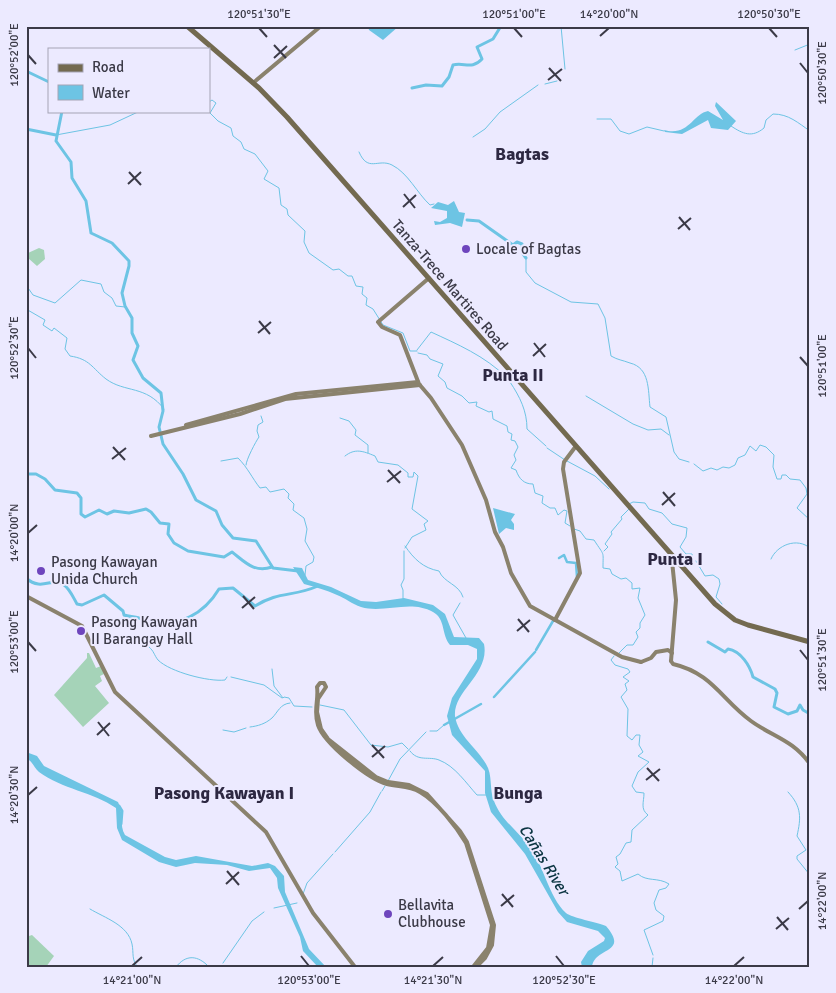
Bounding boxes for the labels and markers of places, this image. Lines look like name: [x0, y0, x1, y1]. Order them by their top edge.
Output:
place label: Locale of Bagtas: [476, 240, 581, 258]
marker: Locale of Bagtas: [460, 243, 472, 255]
place label: Pasong Kawayan Unida Church: [51, 553, 158, 588]
marker: Pasong Kawayan Unida Church: [35, 565, 47, 577]
place label: Pasong Kawayan II Barangay Hall: [91, 613, 198, 648]
marker: Pasong Kawayan II Barangay Hall: [75, 625, 87, 637]
place label: Bellavita Clubhouse: [398, 896, 466, 931]
marker: Bellavita Clubhouse: [382, 908, 394, 920]

